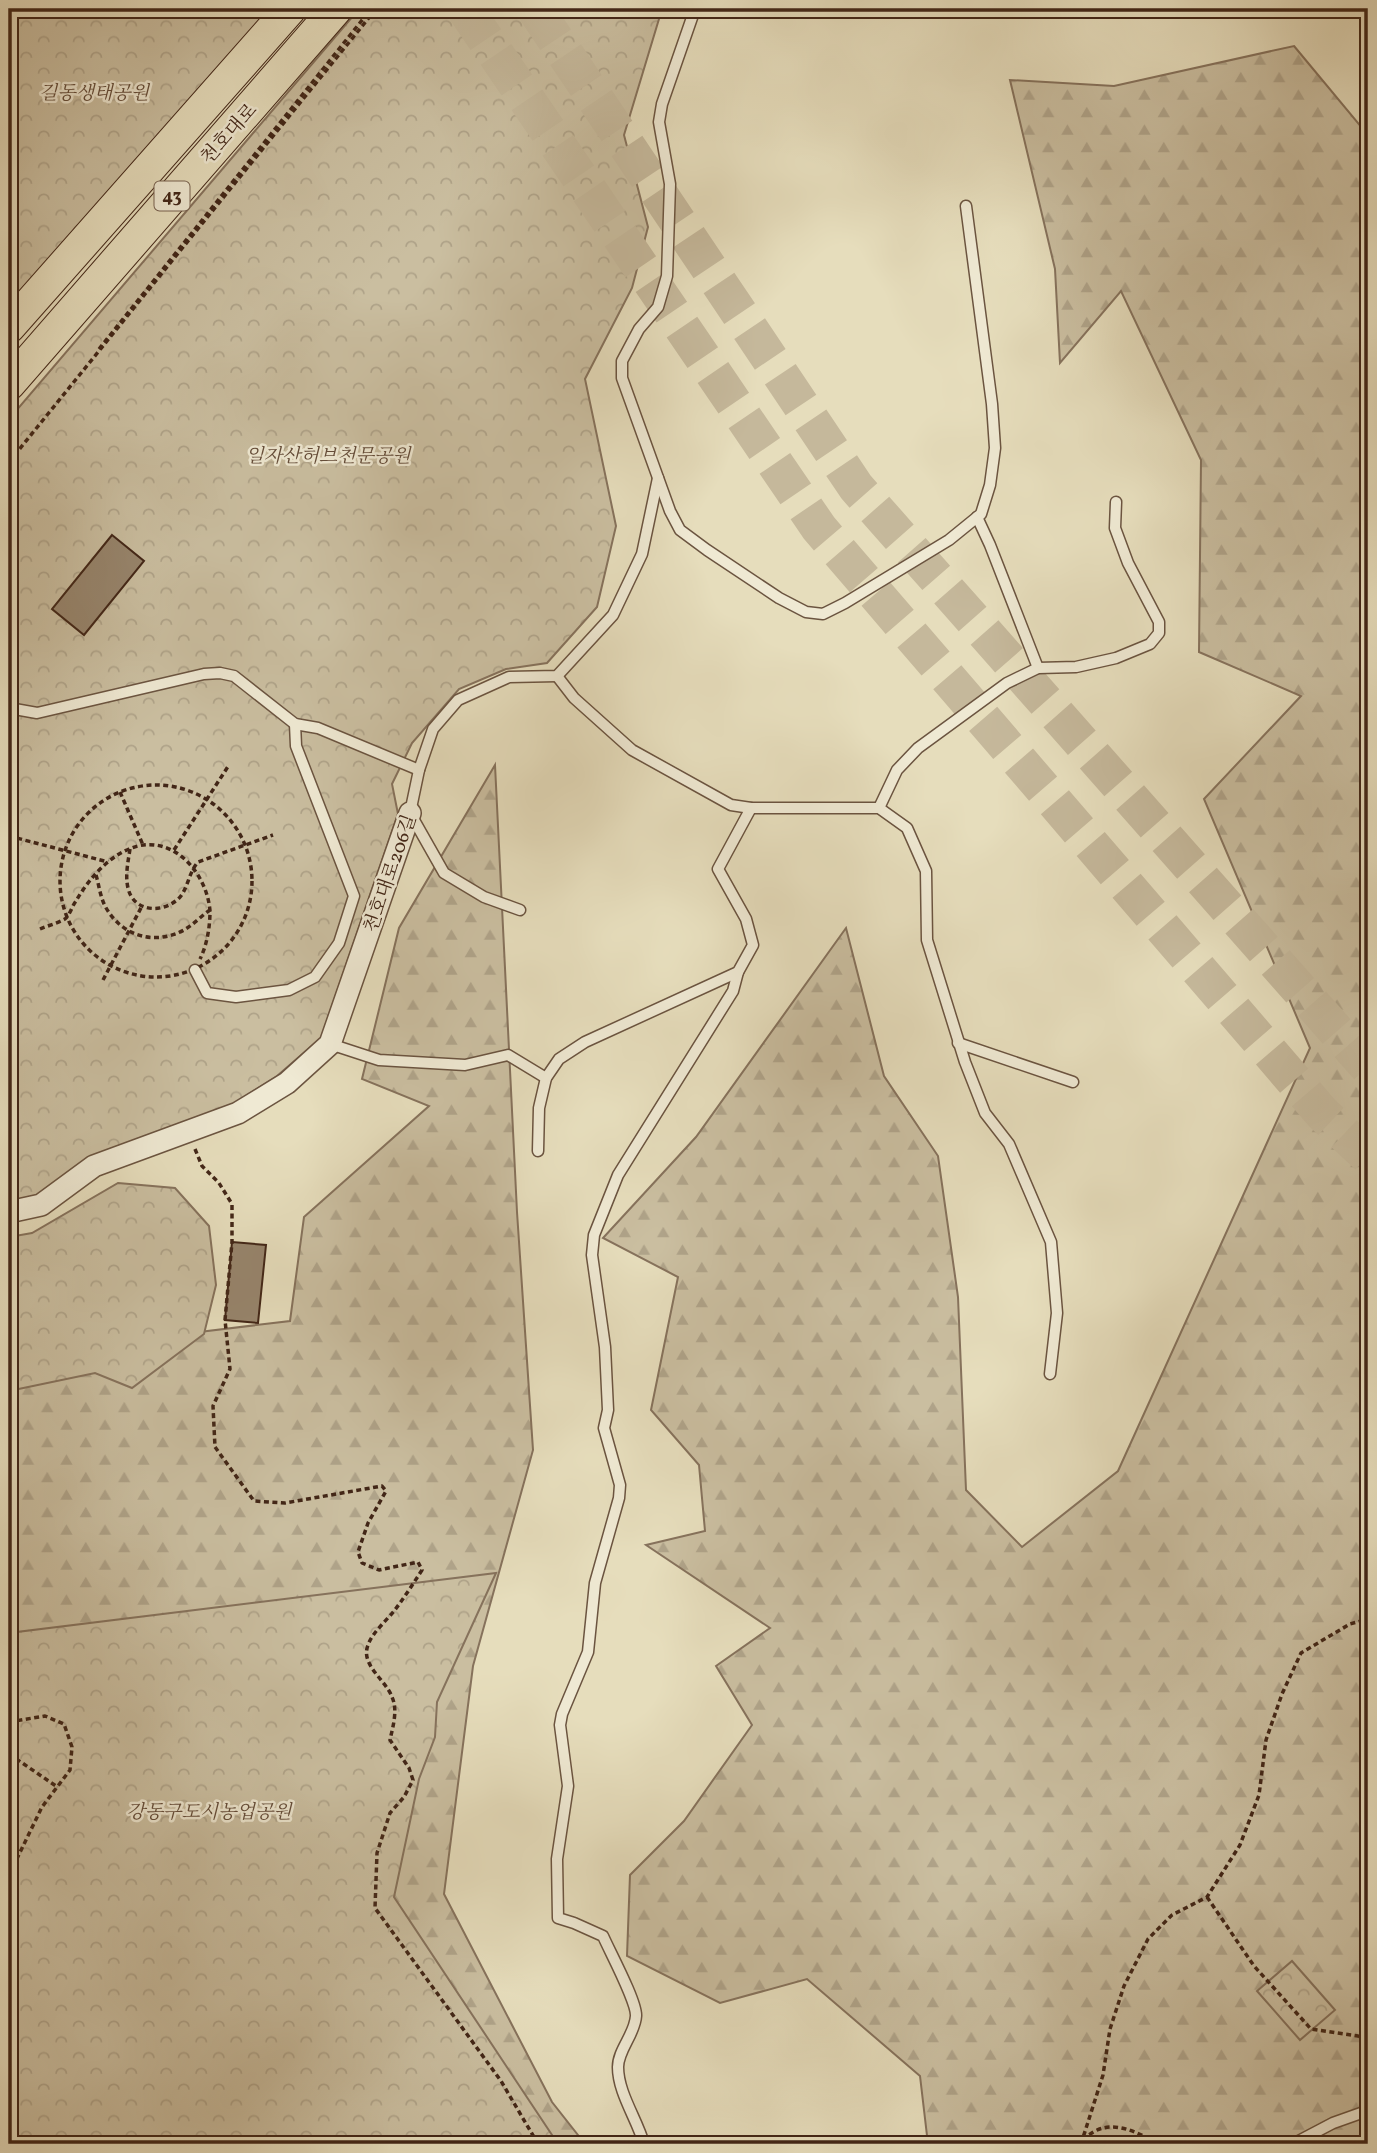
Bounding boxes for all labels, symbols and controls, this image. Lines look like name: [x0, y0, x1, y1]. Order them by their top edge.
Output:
park label: 길동생태공원: [39, 81, 151, 107]
street label: 천호대로: [195, 98, 264, 170]
road number: 43: [154, 182, 190, 210]
park label: 일자산허브천문공원: [245, 444, 412, 470]
street label: 천호대로206길: [359, 811, 423, 936]
park label: 강동구도시농업공원: [126, 1800, 293, 1826]

